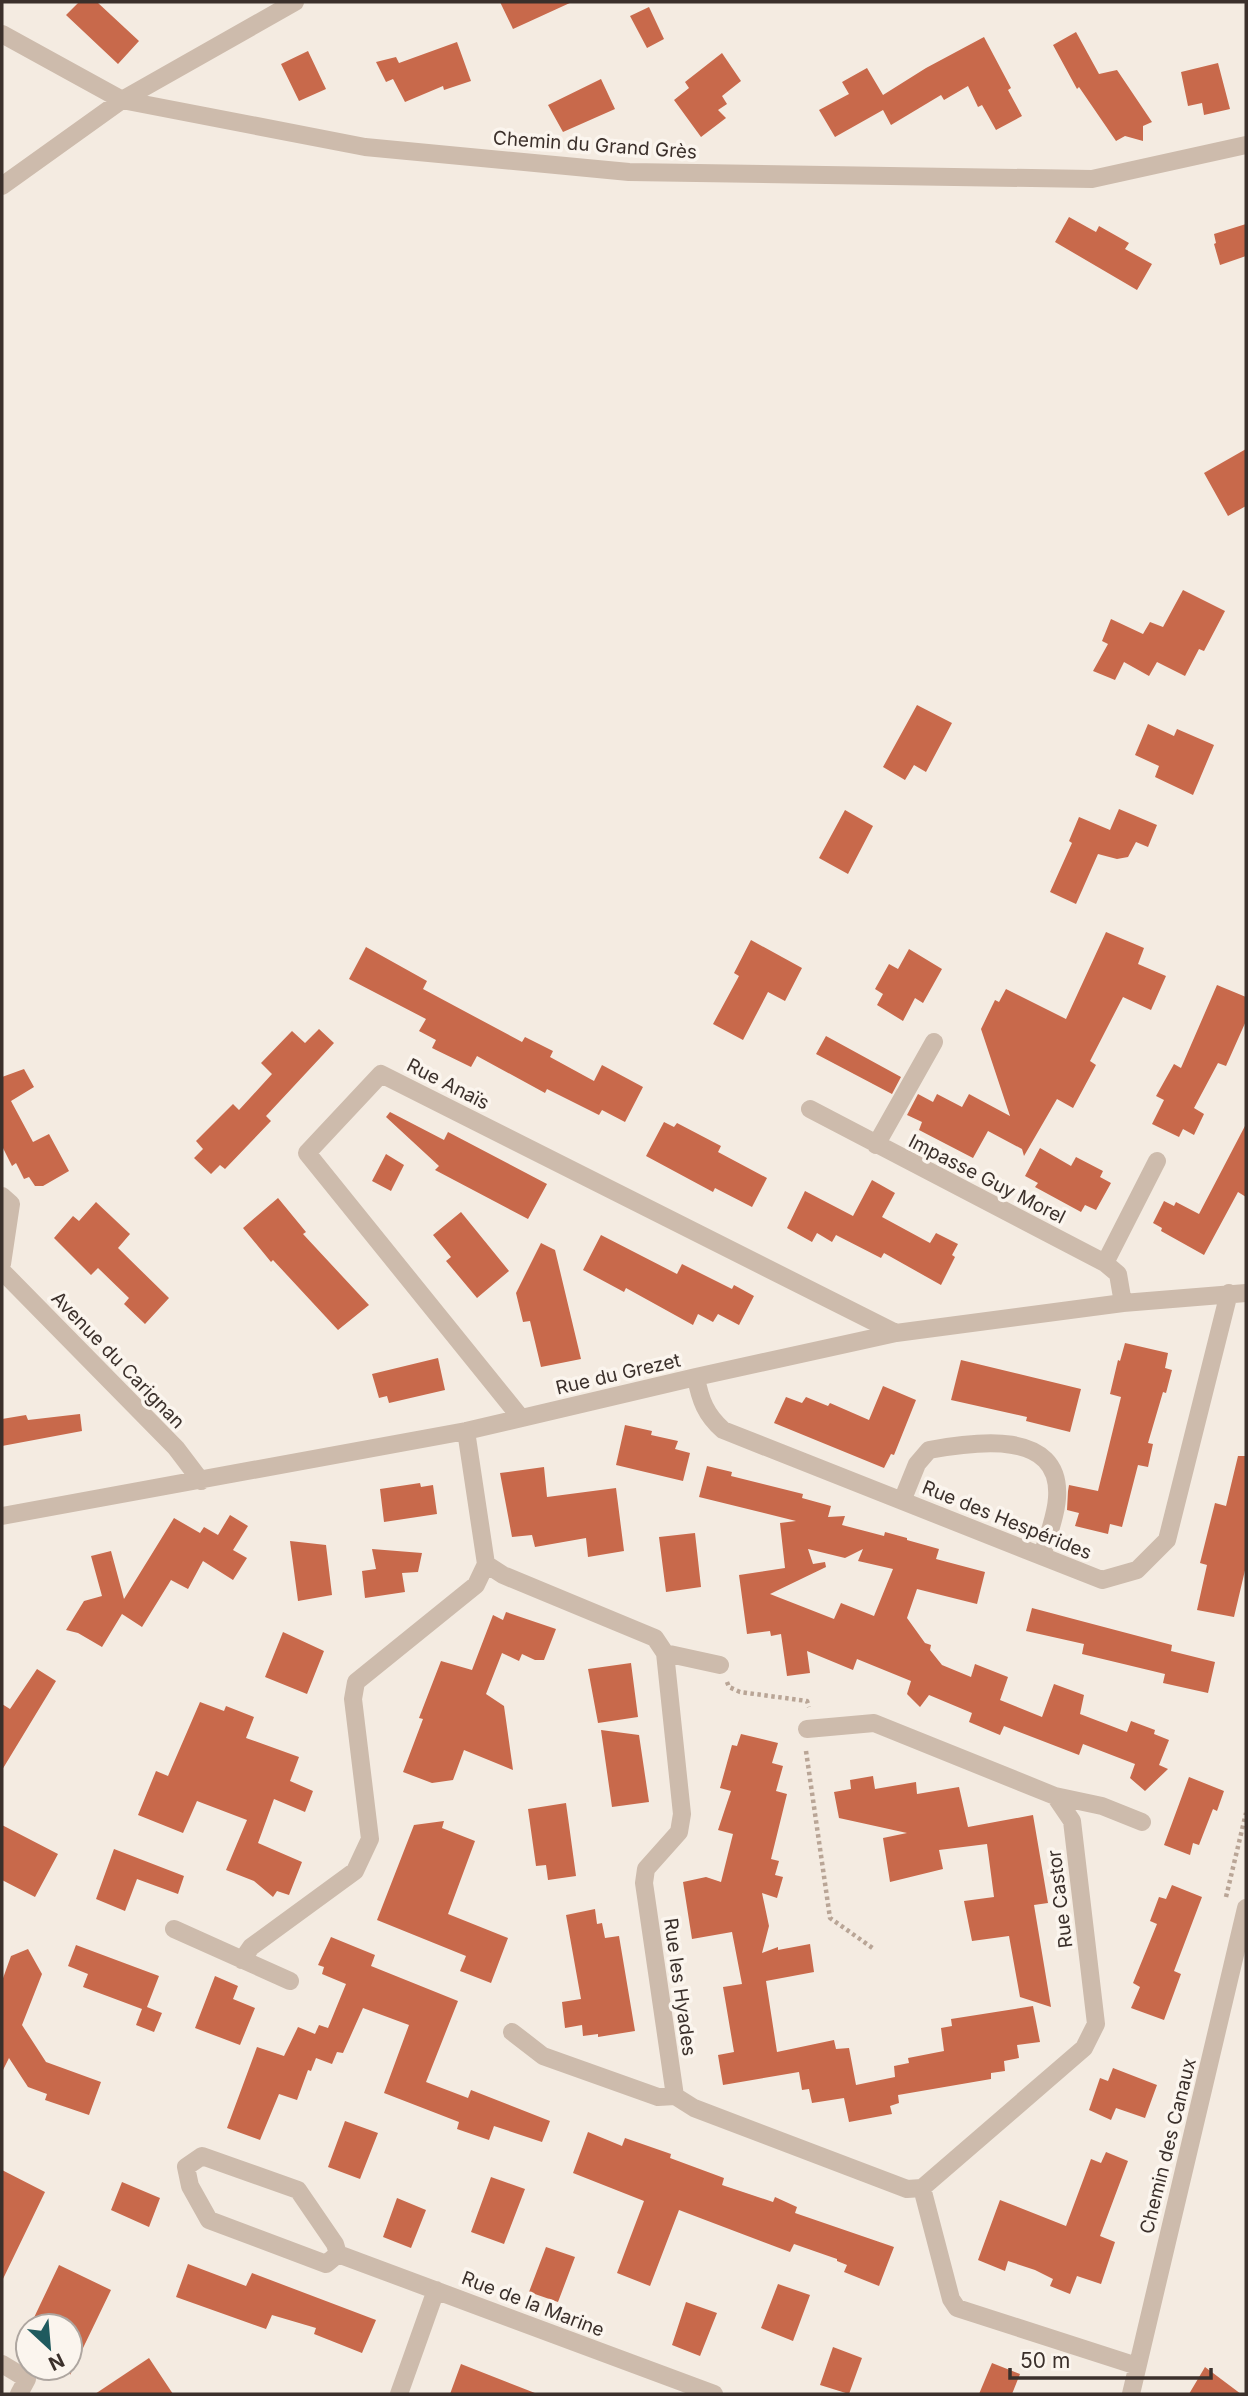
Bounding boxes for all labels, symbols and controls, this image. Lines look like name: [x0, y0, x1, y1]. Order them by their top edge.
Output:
street label: Chemin du Grand Grès: [492, 126, 698, 164]
street label: Rue Anaïs: [403, 1053, 493, 1115]
street label: Impasse Guy Morel: [905, 1129, 1069, 1229]
street label: Avenue du Carignan: [47, 1287, 189, 1433]
street label: Rue du Grezet: [553, 1348, 683, 1400]
street label: Rue des Hespérides: [919, 1475, 1095, 1565]
street label: Rue Castor: [1043, 1848, 1077, 1950]
street label: Rue les Hyades: [659, 1916, 701, 2058]
street label: Chemin des Canaux: [1135, 2056, 1201, 2236]
street label: Rue de la Marine: [459, 2266, 607, 2342]
north arrow: [14, 2312, 84, 2382]
scale bar: [1010, 2336, 1211, 2380]
text: N: [45, 2348, 68, 2375]
text: 50 m: [1020, 2348, 1070, 2373]

